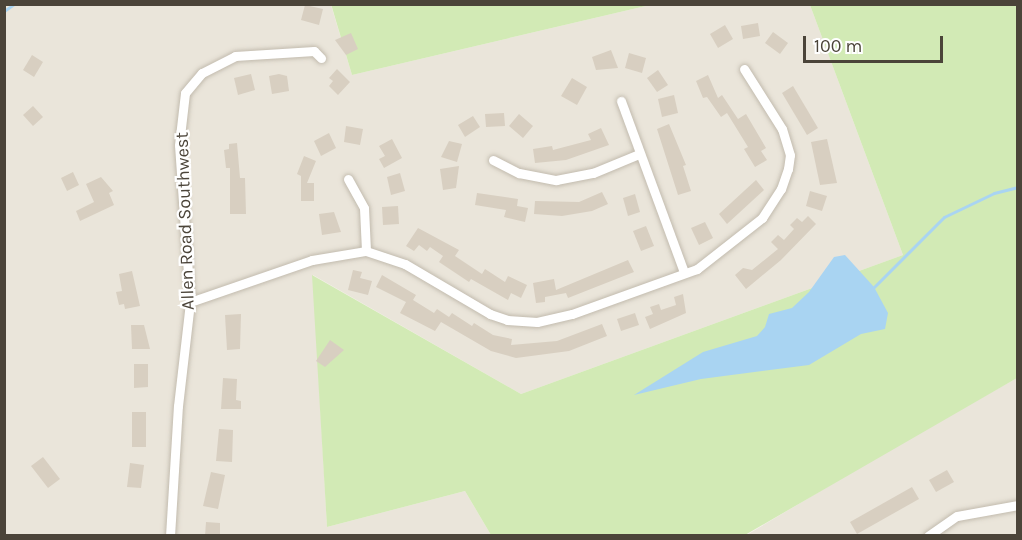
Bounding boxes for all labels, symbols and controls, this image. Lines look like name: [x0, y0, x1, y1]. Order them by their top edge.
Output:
scale bar: [806, 24, 946, 62]
text: 100 m: [814, 35, 862, 57]
street label: Allen Road Southwest: [171, 132, 199, 310]

